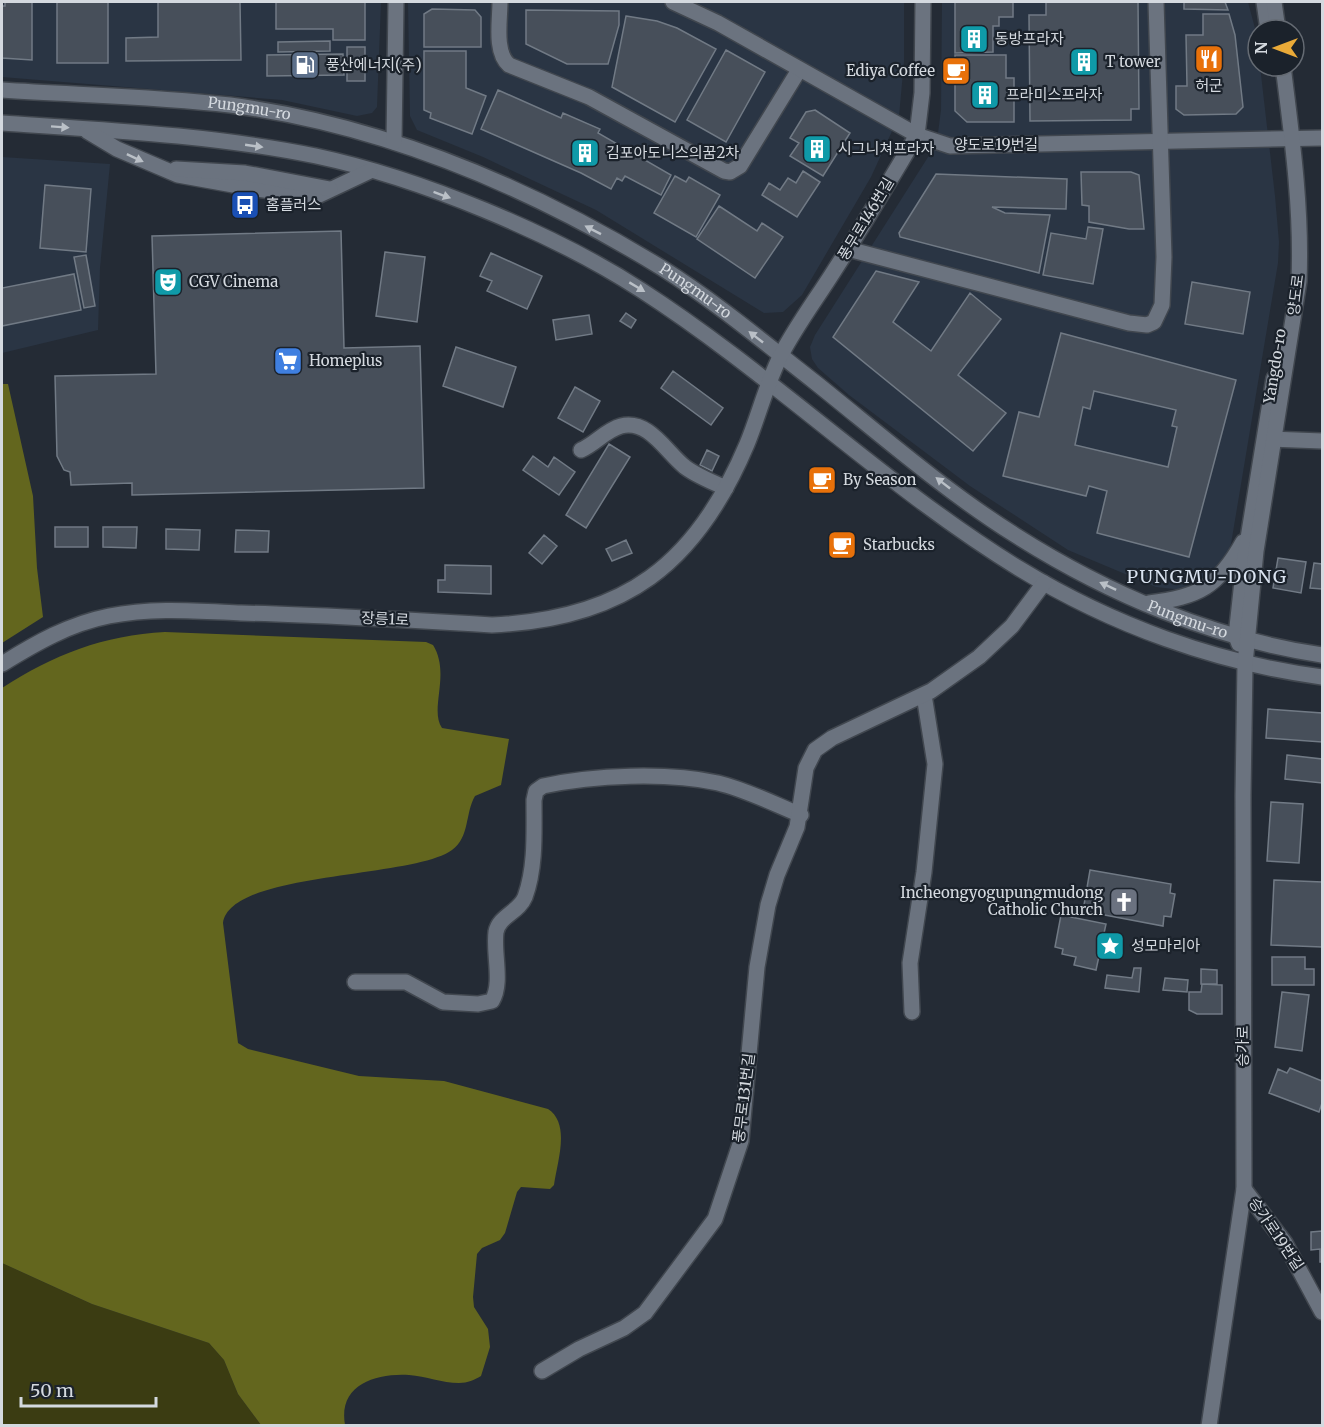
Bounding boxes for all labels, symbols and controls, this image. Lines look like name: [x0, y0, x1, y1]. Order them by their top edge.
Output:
north arrow: [1246, 18, 1306, 78]
building icon: 동방프라자: [958, 23, 990, 55]
place label: 동방프라자: [995, 29, 1064, 48]
text: N: [1251, 41, 1271, 54]
restaurant icon: 허군: [1193, 43, 1225, 75]
building icon: T tower: [1068, 46, 1100, 78]
fuel station icon: 풍산에너지(주): [289, 49, 321, 81]
place label: T tower: [1105, 52, 1161, 71]
place label: 풍산에너지(주): [326, 55, 422, 74]
cafe icon: Ediya Coffee: [940, 55, 972, 87]
place label: Ediya Coffee: [846, 61, 935, 80]
place label: 허군: [1195, 76, 1223, 95]
building icon: 프라미스프라자: [969, 79, 1001, 111]
place label: 프라미스프라자: [1006, 85, 1103, 104]
street label: Pungmu-ro: [207, 93, 293, 124]
one-way arrow: [50, 123, 69, 132]
building icon: 시그니쳐프라자: [801, 133, 833, 165]
street label: 양도로19번길: [954, 135, 1038, 154]
building icon: 김포아도니스의꿈2차: [569, 137, 601, 169]
place label: 시그니쳐프라자: [838, 139, 935, 158]
one-way arrow: [245, 141, 264, 150]
place label: 김포아도니스의꿈2차: [606, 143, 739, 162]
one-way arrow: [127, 153, 144, 162]
street label: 풍무로146번길: [833, 174, 898, 264]
bus stop icon: 홈플러스: [229, 189, 261, 221]
one-way arrow: [433, 190, 451, 200]
place label: 홈플러스: [266, 195, 321, 214]
one-way arrow: [585, 225, 602, 235]
street label: Pungmu-ro: [656, 259, 736, 323]
theatre icon: CGV Cinema: [152, 266, 184, 298]
place label: CGV Cinema: [189, 272, 278, 291]
street label: 양도로: [1284, 273, 1307, 317]
one-way arrow: [629, 282, 645, 293]
street label: Yangdo-ro: [1259, 327, 1290, 406]
one-way arrow: [749, 331, 764, 343]
supermarket icon: Homeplus: [272, 345, 304, 377]
place label: Homeplus: [309, 351, 382, 370]
cafe icon: By Season: [806, 464, 838, 496]
place label: By Season: [843, 470, 916, 489]
one-way arrow: [935, 477, 951, 489]
cafe icon: Starbucks: [826, 529, 858, 561]
place label: Starbucks: [863, 535, 935, 554]
district label: PUNGMU-DONG: [1126, 565, 1288, 588]
one-way arrow: [1099, 582, 1116, 591]
street label: Pungmu-ro: [1145, 596, 1230, 642]
street label: 장릉1로: [360, 608, 410, 629]
place label: Incheongyogupungmudong Catholic Church: [900, 883, 1103, 919]
church icon: Incheongyogupungmudong Catholic Church: [1108, 886, 1140, 918]
place icon: 성모마리아: [1094, 930, 1126, 962]
place label: 성모마리아: [1131, 936, 1200, 955]
street label: 승가로: [1233, 1025, 1252, 1067]
street label: 풍무로131번길: [729, 1052, 758, 1144]
street label: 승가로19번길: [1245, 1194, 1308, 1274]
scale bar: [21, 1370, 156, 1408]
text: 50 m: [30, 1379, 74, 1402]

